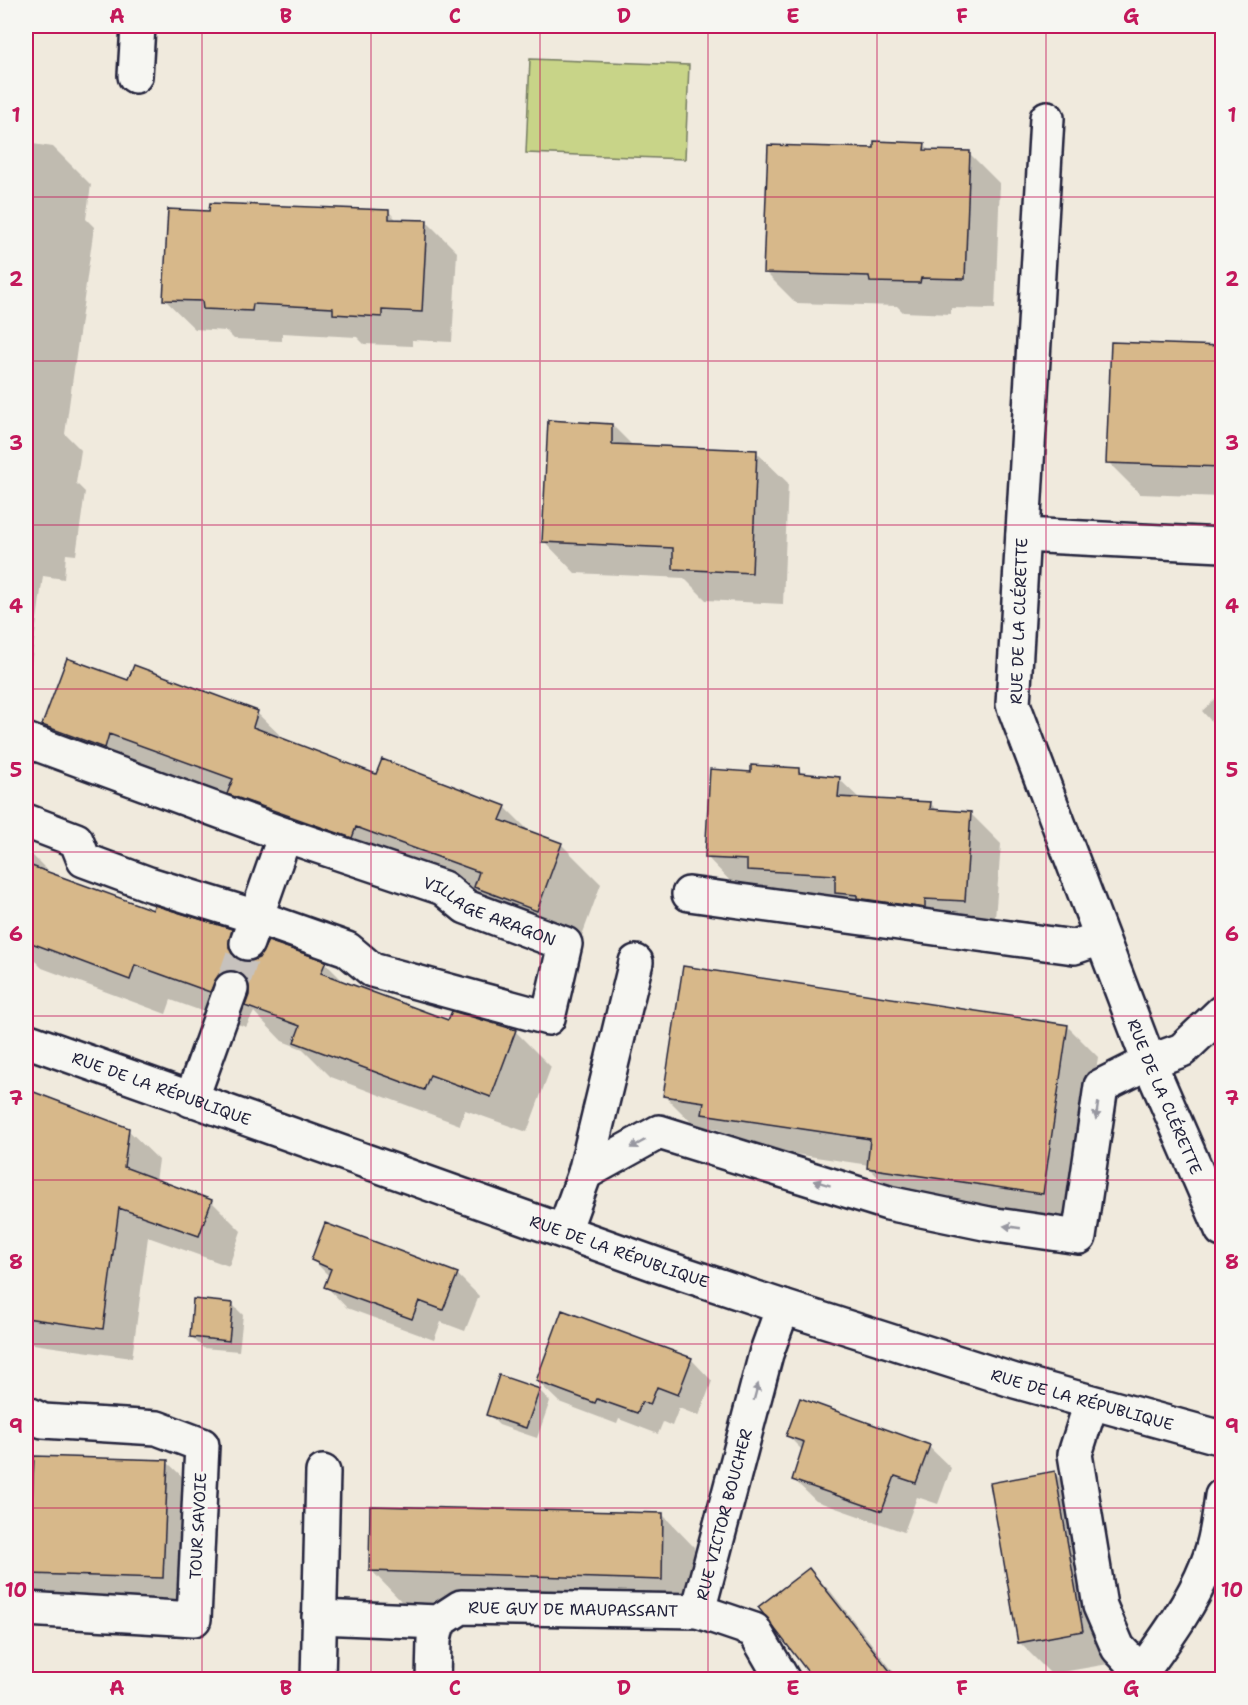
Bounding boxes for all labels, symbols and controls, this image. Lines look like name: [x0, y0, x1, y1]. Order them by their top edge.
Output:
text: A: [109, 3, 125, 29]
text: B: [280, 3, 292, 29]
text: C: [449, 3, 461, 29]
text: D: [617, 3, 631, 29]
text: E: [786, 3, 800, 29]
text: F: [956, 3, 968, 29]
text: G: [1123, 3, 1139, 29]
text: 1: [11, 102, 21, 128]
text: 1: [1227, 102, 1237, 128]
text: 2: [9, 266, 23, 292]
text: 2: [1225, 266, 1239, 292]
text: 3: [9, 430, 23, 456]
text: 3: [1225, 430, 1239, 456]
street label: RUE DE LA CLÉRETTE: [1006, 537, 1032, 705]
text: 4: [9, 593, 23, 619]
text: 4: [1225, 593, 1239, 619]
text: 5: [10, 757, 22, 783]
text: 5: [1226, 757, 1238, 783]
street label: VILLAGE ARAGON: [421, 872, 559, 950]
text: 6: [9, 921, 23, 947]
text: 6: [1225, 921, 1239, 947]
street label: RUE DE LA CLÉRETTE: [1123, 1016, 1207, 1178]
street label: RUE DE LA RÉPUBLIQUE: [69, 1047, 254, 1130]
text: 7: [9, 1085, 23, 1111]
text: 7: [1225, 1085, 1239, 1111]
one-way arrow: [1093, 1102, 1102, 1121]
one-way arrow: [629, 1139, 646, 1149]
one-way arrow: [813, 1177, 831, 1187]
street label: RUE DE LA RÉPUBLIQUE: [527, 1210, 712, 1292]
one-way arrow: [1002, 1222, 1021, 1231]
text: 8: [9, 1249, 23, 1275]
text: 8: [1225, 1249, 1239, 1275]
street label: RUE DE LA RÉPUBLIQUE: [988, 1364, 1176, 1435]
one-way arrow: [752, 1382, 761, 1400]
text: 9: [9, 1413, 23, 1439]
text: 9: [1225, 1413, 1239, 1439]
street label: RUE VICTOR BOUCHER: [691, 1426, 756, 1602]
street label: TOUR SAVOIE: [185, 1472, 211, 1580]
text: 10: [5, 1577, 27, 1603]
text: 10: [1221, 1577, 1243, 1603]
street label: RUE GUY DE MAUPASSANT: [468, 1597, 678, 1621]
text: A: [109, 1675, 125, 1701]
text: B: [280, 1675, 292, 1701]
text: C: [449, 1675, 461, 1701]
text: D: [617, 1675, 631, 1701]
text: E: [786, 1675, 800, 1701]
text: F: [956, 1675, 968, 1701]
text: G: [1123, 1675, 1139, 1701]

